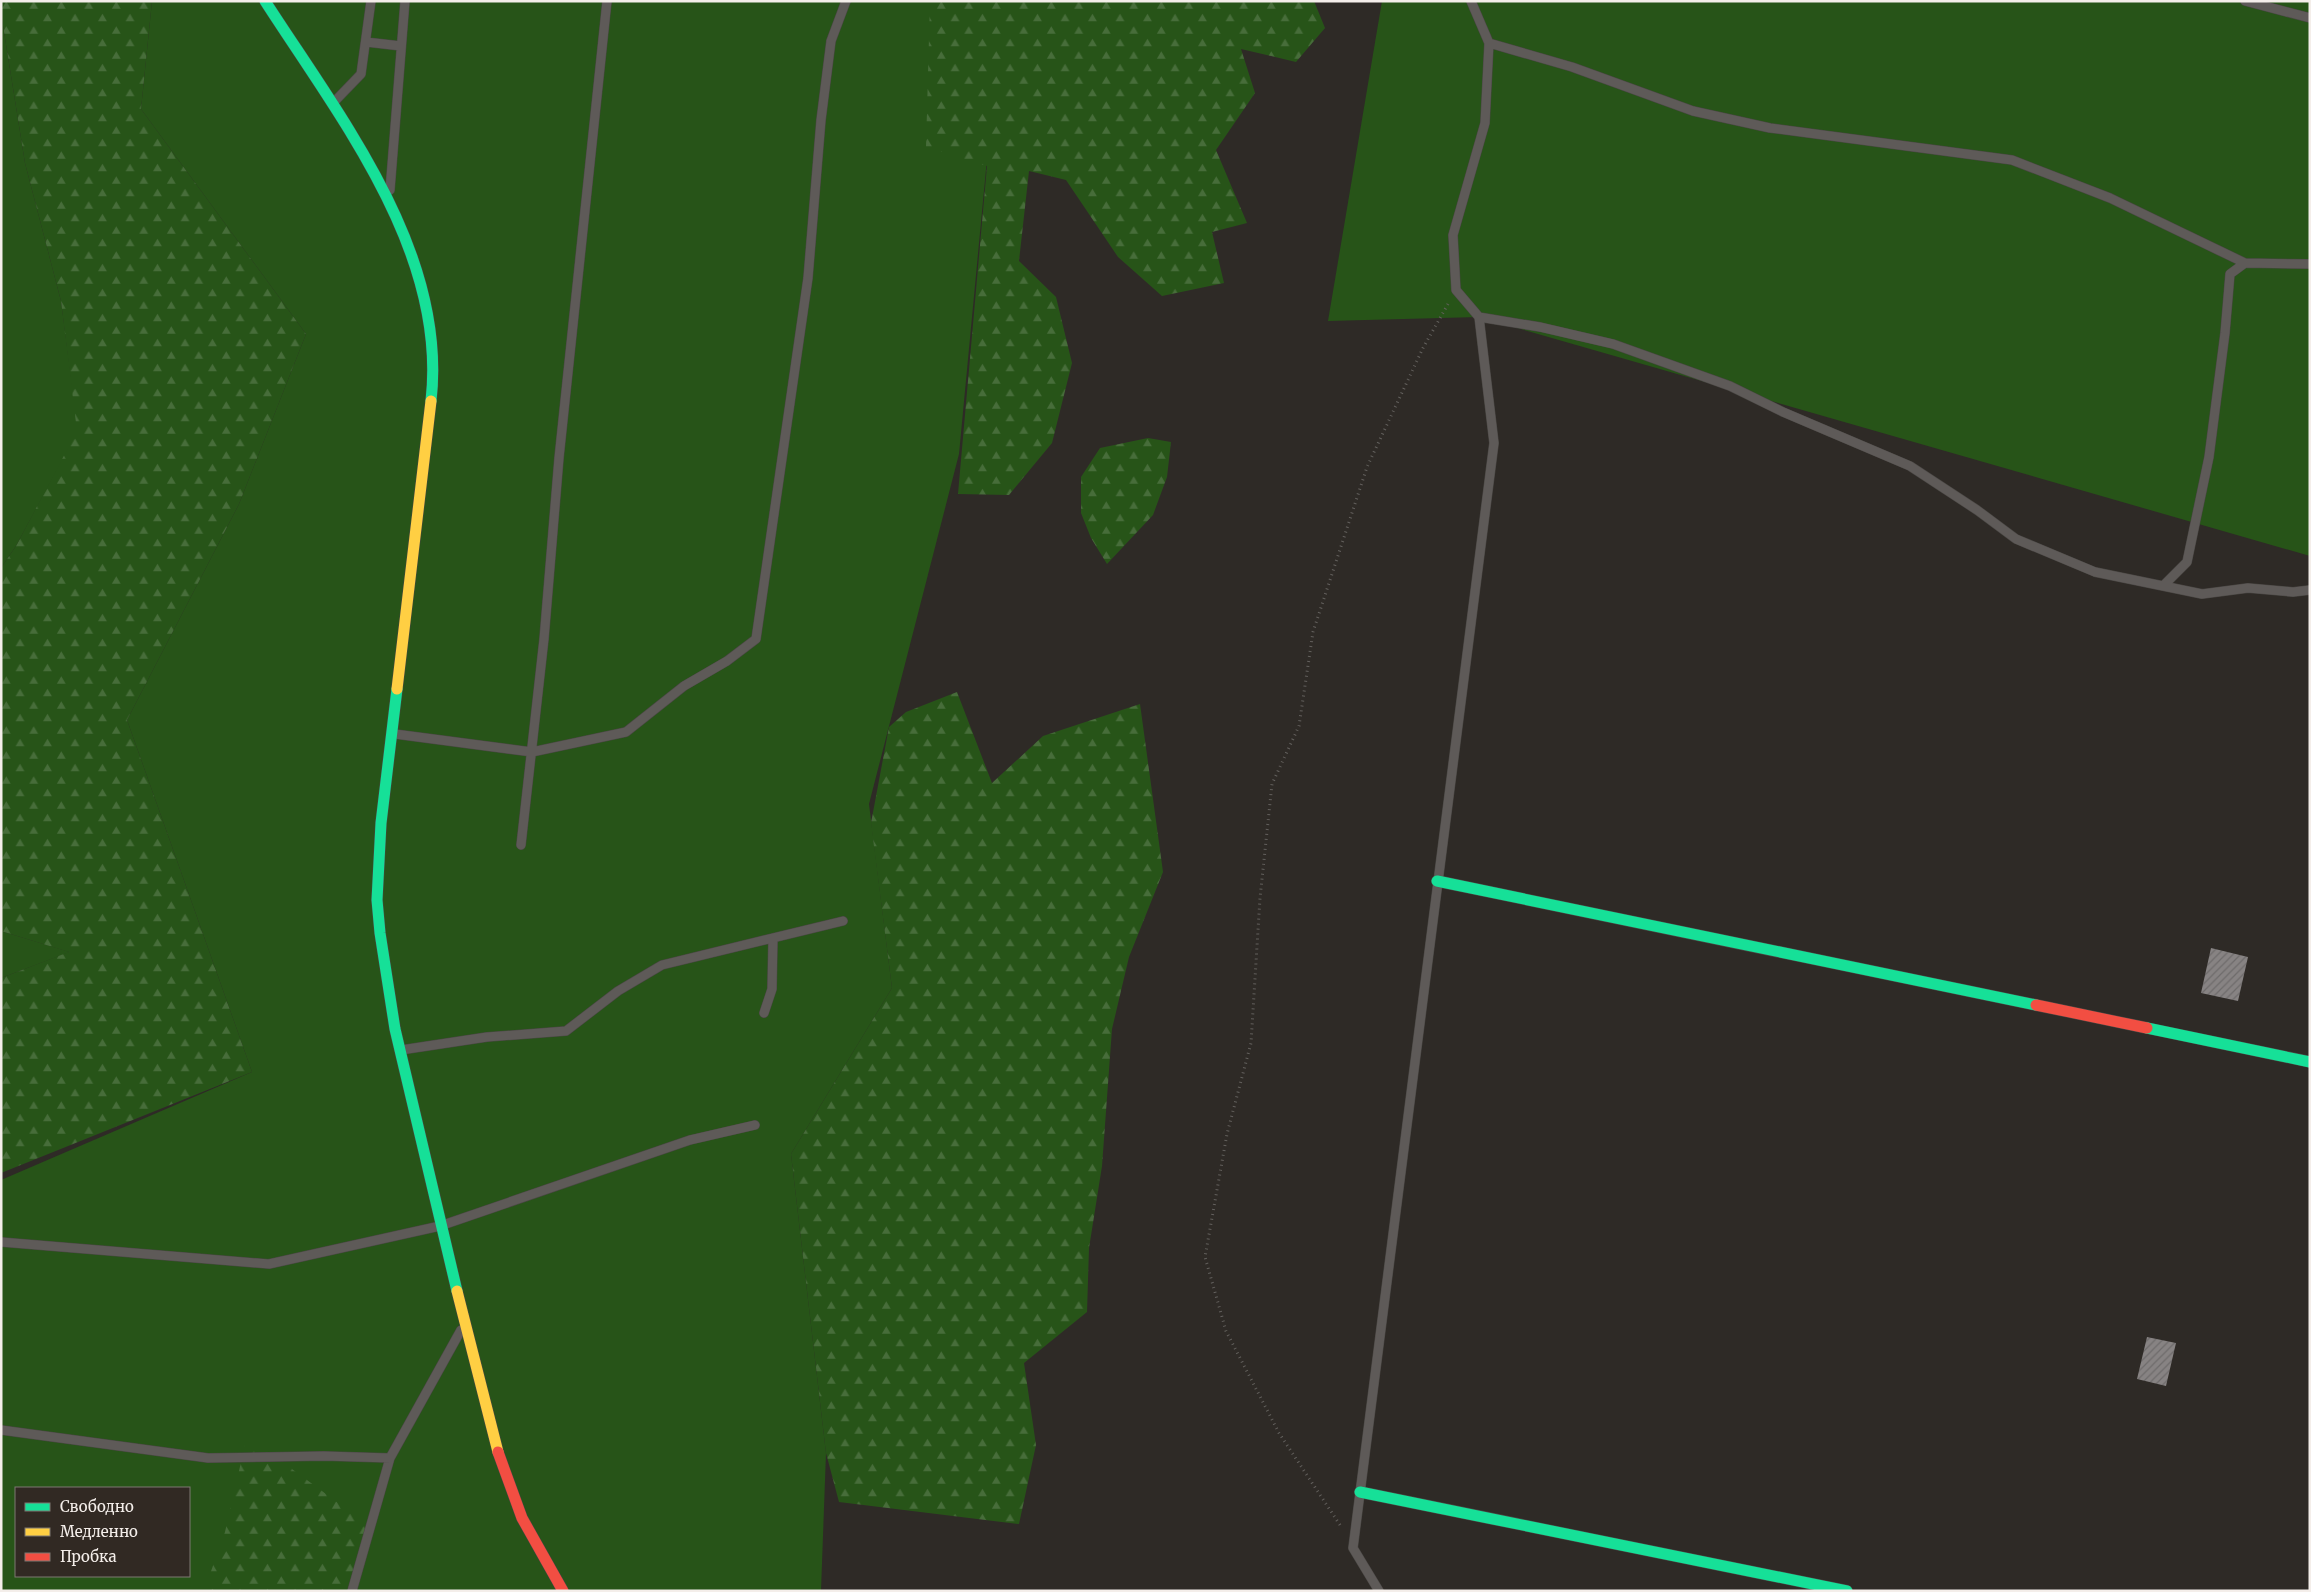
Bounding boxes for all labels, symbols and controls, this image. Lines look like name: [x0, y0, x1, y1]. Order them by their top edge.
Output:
legend: [15, 1487, 190, 1577]
text: Свободно: [60, 1497, 134, 1516]
text: Медленно: [60, 1522, 138, 1541]
text: Пробка: [60, 1547, 117, 1566]

